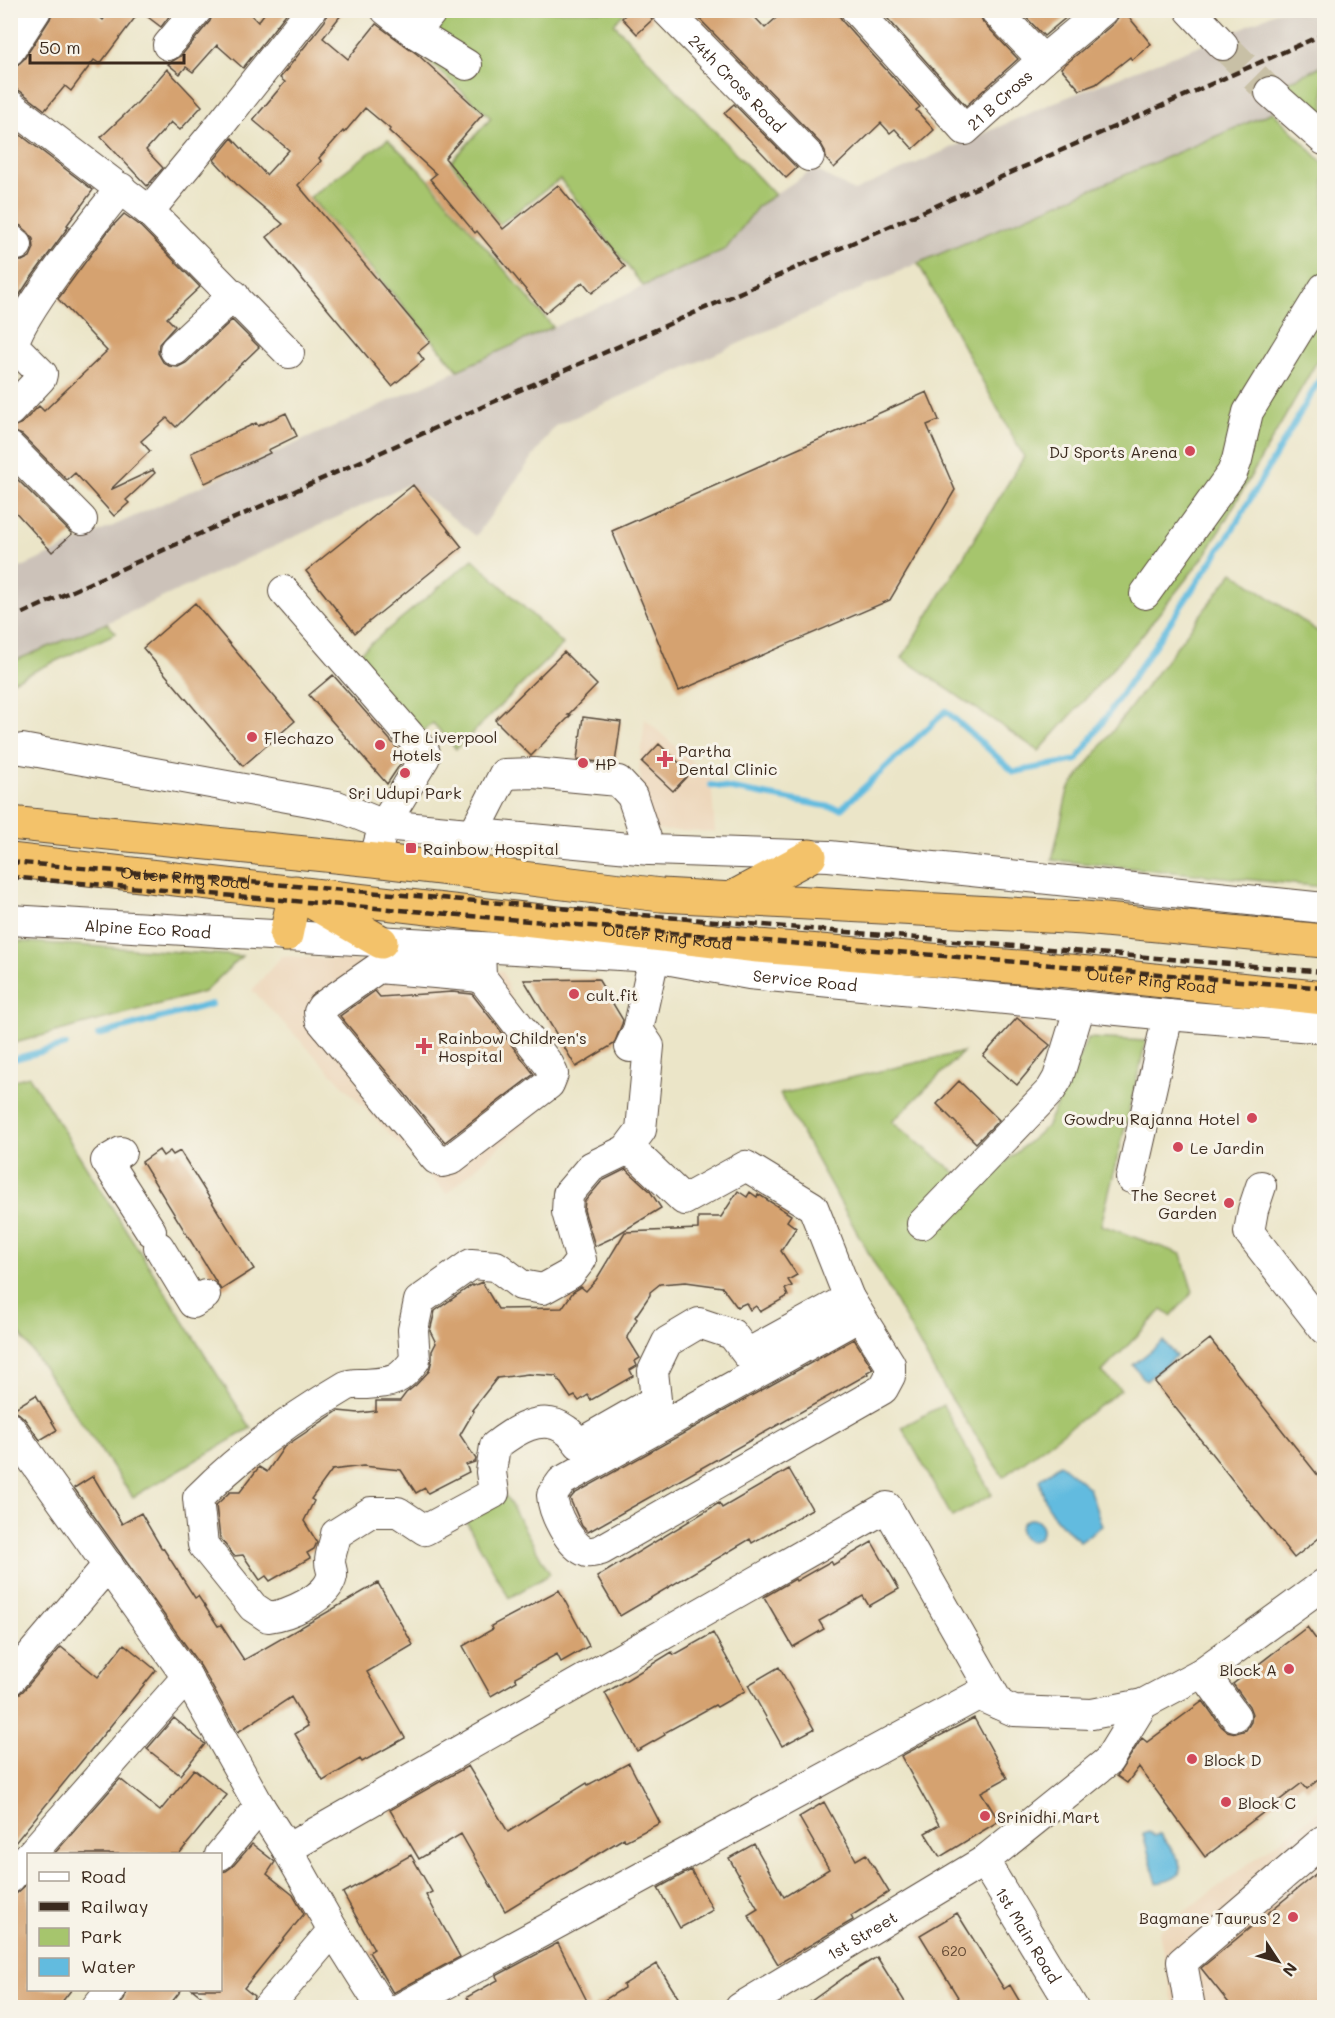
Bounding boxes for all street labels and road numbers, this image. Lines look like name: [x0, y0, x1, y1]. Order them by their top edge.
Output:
street label: 24th Cross Road: [685, 29, 790, 136]
street label: 21 B Cross: [962, 65, 1036, 134]
street label: Outer Ring Road: [120, 861, 251, 893]
street label: Alpine Eco Road: [84, 914, 212, 942]
street label: Outer Ring Road: [602, 918, 733, 953]
street label: Outer Ring Road: [1086, 962, 1217, 997]
street label: Service Road: [752, 964, 858, 995]
street label: 1st Main Road: [991, 1883, 1066, 1986]
street label: 1st Street: [823, 1906, 900, 1964]

